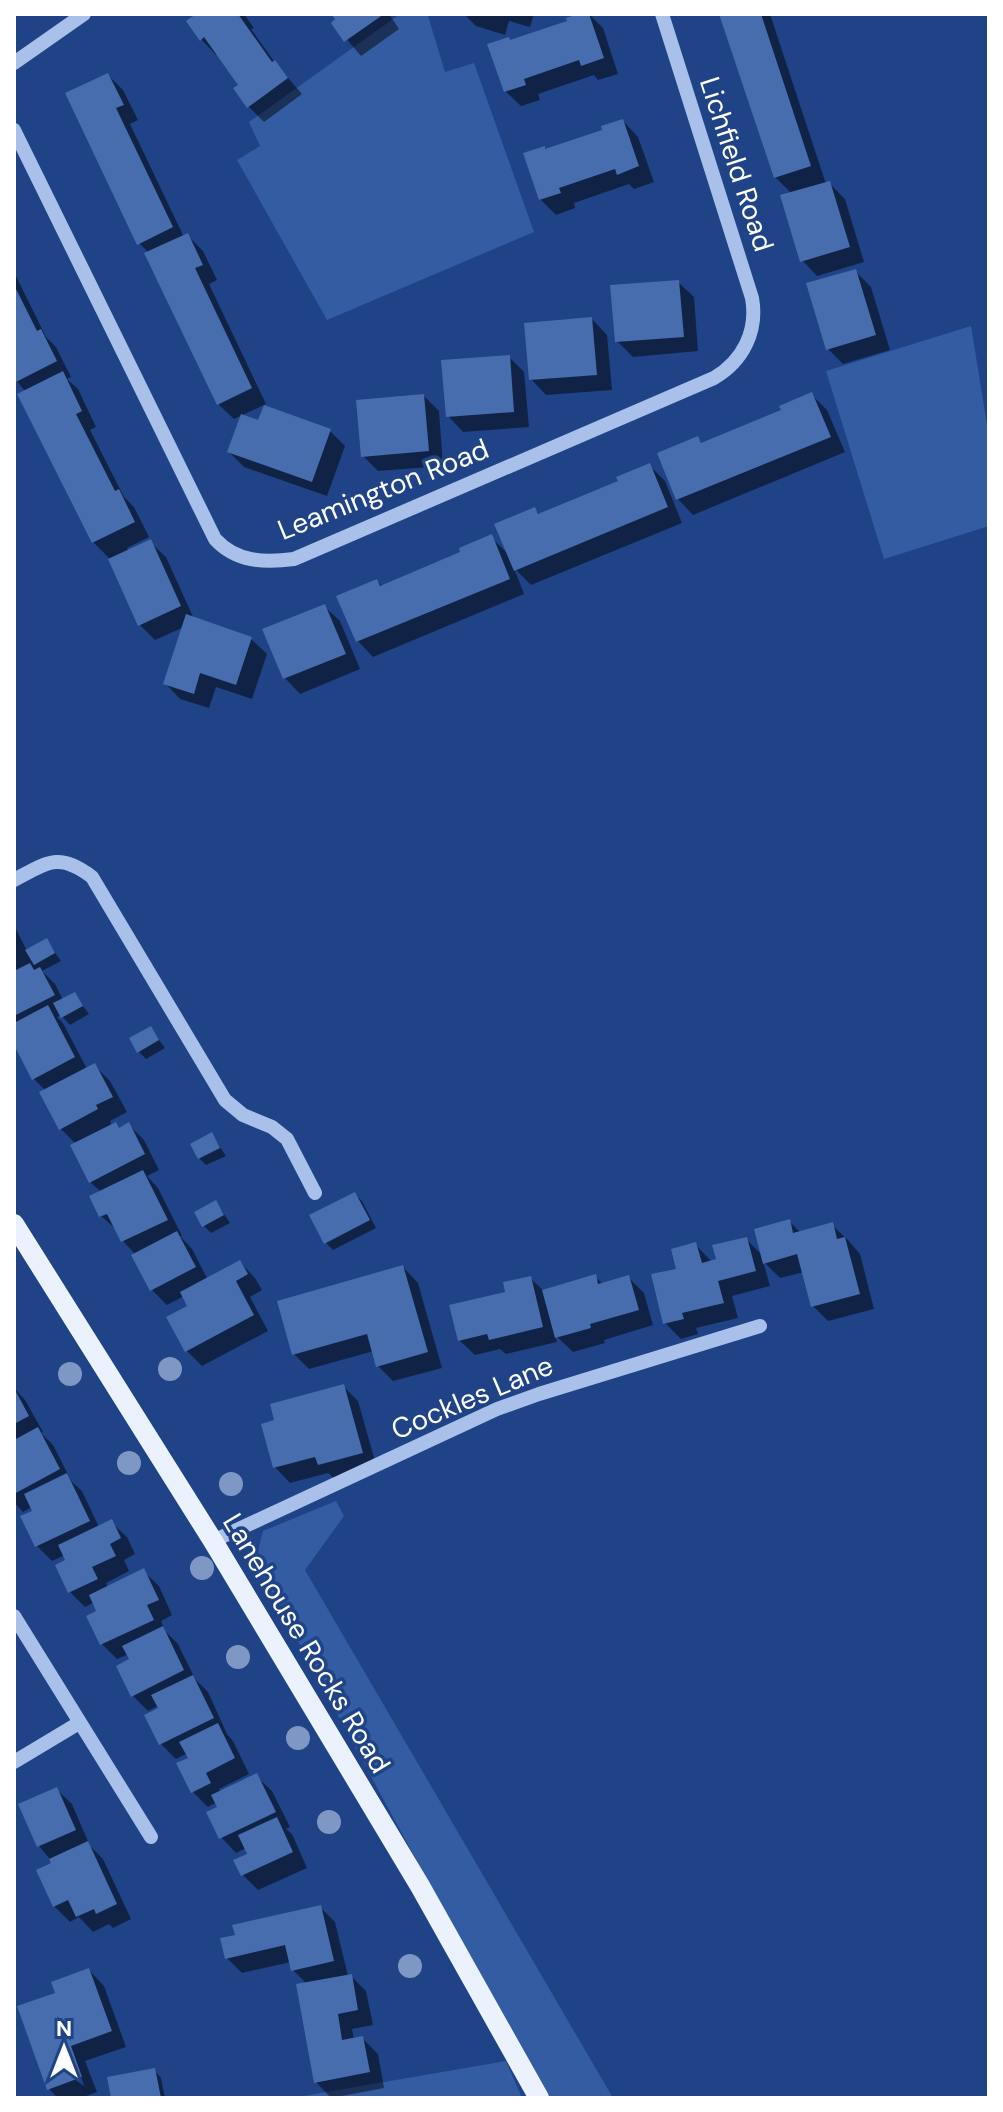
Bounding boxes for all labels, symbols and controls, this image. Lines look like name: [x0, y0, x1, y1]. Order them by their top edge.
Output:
street label: Lichfield Road: [691, 72, 782, 256]
street label: Leamington Road: [272, 430, 494, 549]
street label: Cockles Lane: [386, 1347, 559, 1448]
street label: Lanehouse Rocks Road: [214, 1507, 399, 1780]
north arrow: [24, 2008, 104, 2088]
text: N: [56, 2014, 72, 2043]

